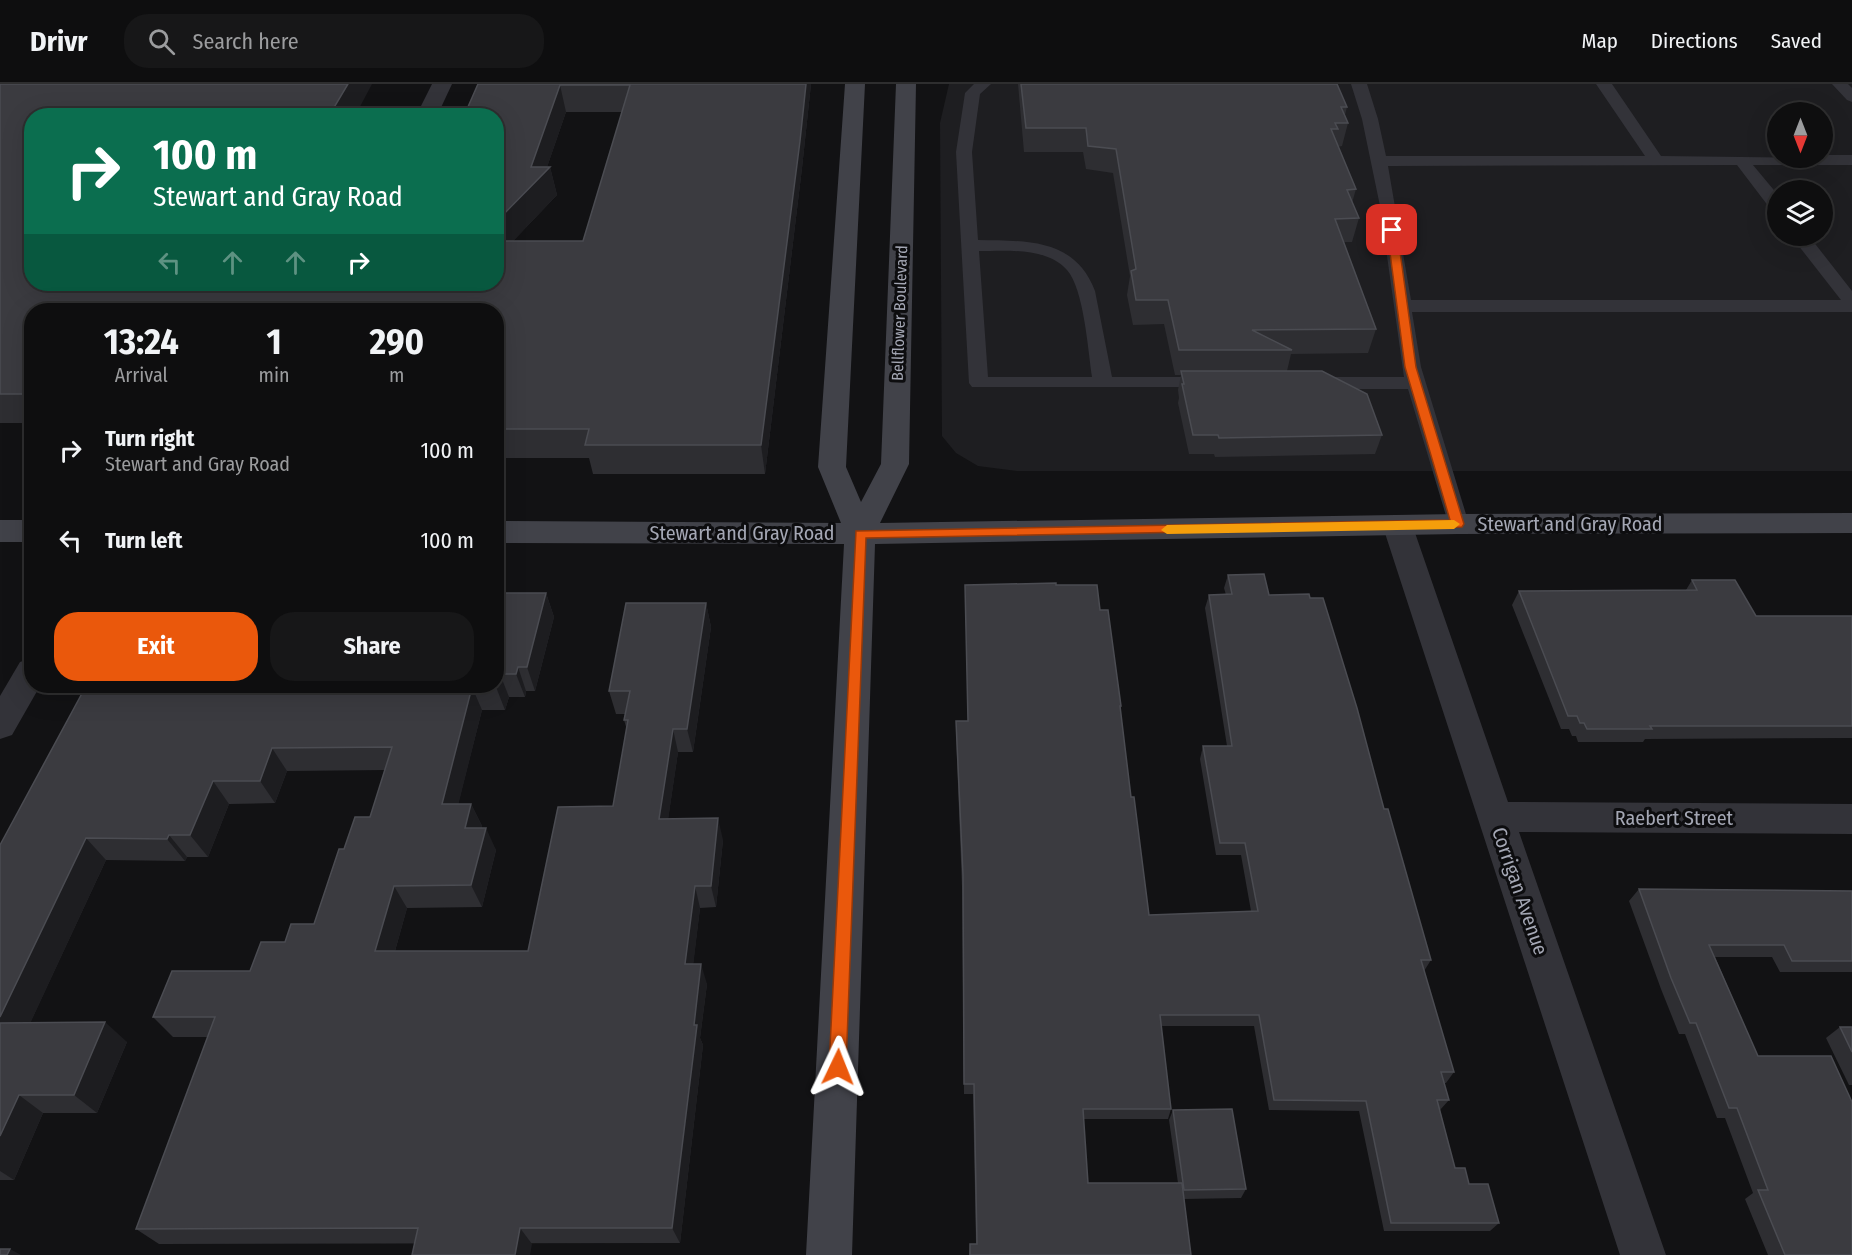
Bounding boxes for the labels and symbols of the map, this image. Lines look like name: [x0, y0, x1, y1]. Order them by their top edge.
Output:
north arrow: [1767, 102, 1833, 168]
pin: [1366, 204, 1417, 255]
street label: Bellflower Boulevard: [888, 245, 911, 381]
street label: Stewart and Gray Road: [1477, 512, 1663, 536]
street label: Stewart and Gray Road: [649, 521, 835, 545]
street label: Raebert Street: [1615, 806, 1734, 830]
street label: Corrigan Avenue: [1487, 824, 1553, 958]
position arrow: [806, 1035, 870, 1099]

